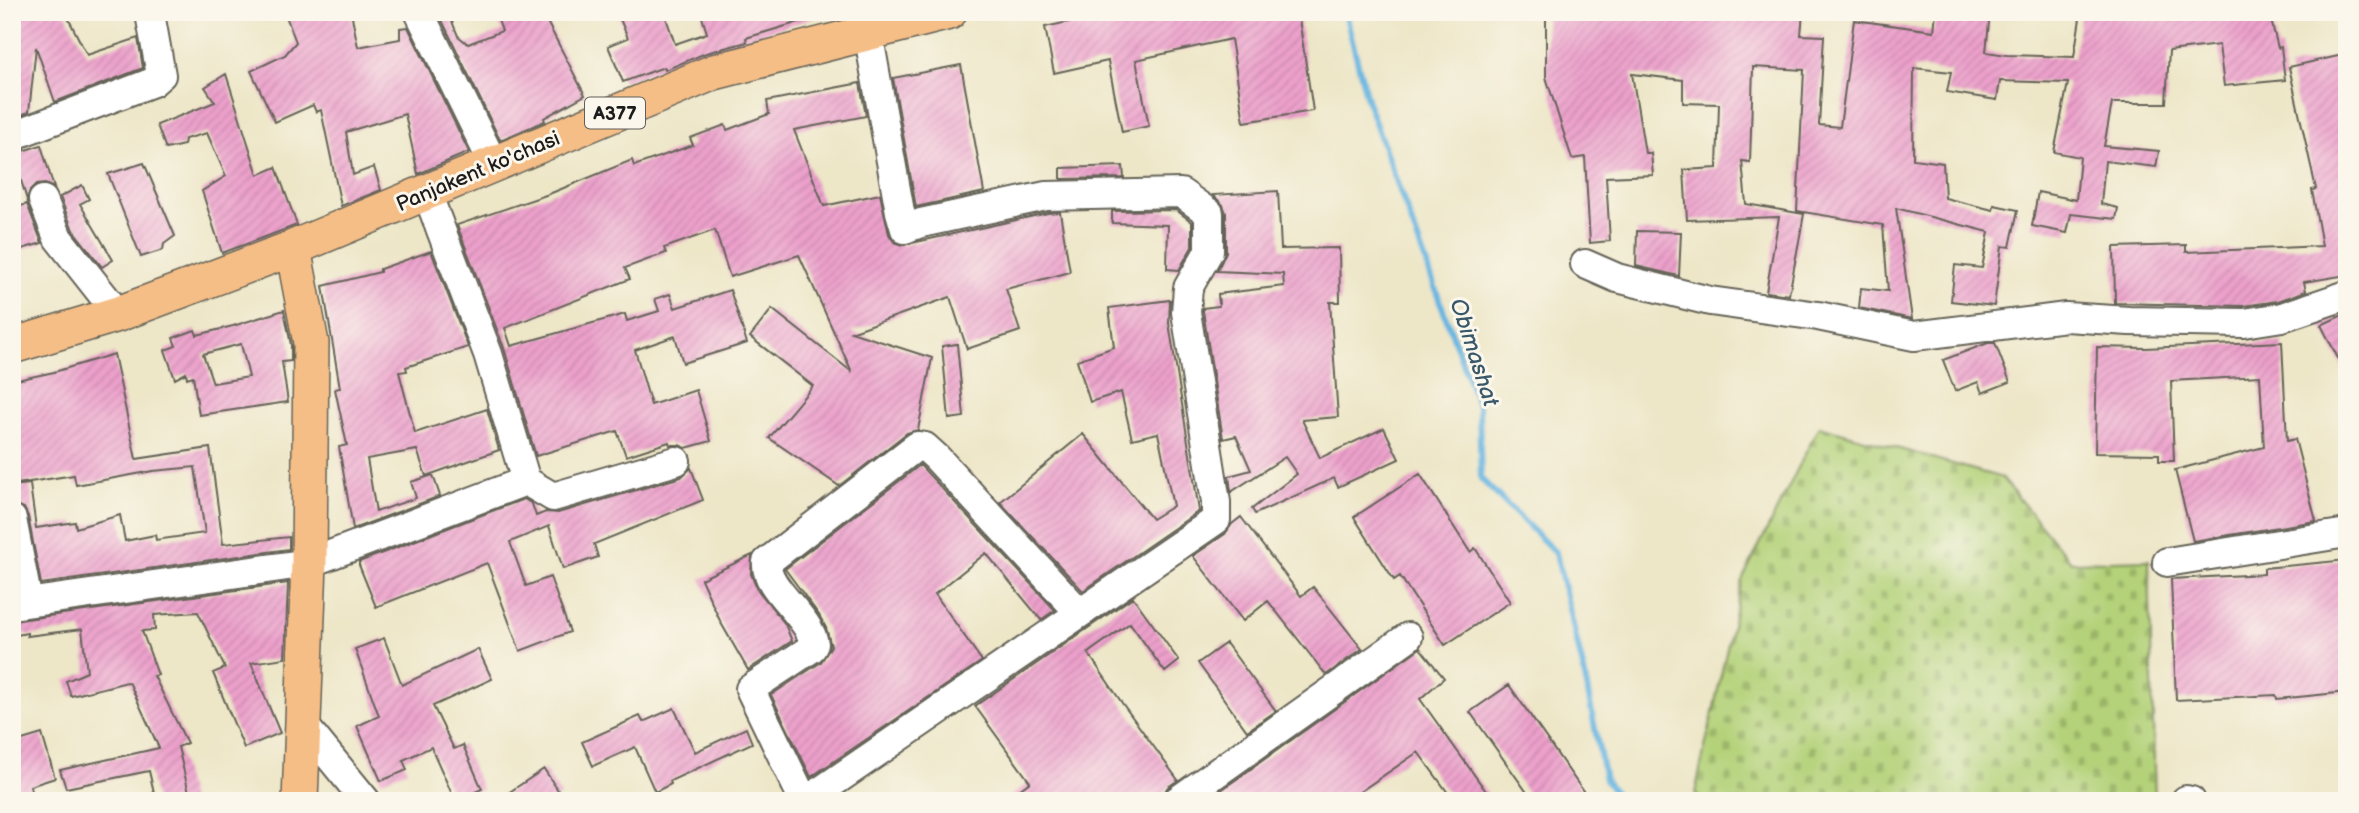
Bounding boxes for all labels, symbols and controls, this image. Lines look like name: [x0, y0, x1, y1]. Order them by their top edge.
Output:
road number: A377: [585, 97, 645, 128]
street label: Panjakent ko'chasi: [393, 126, 564, 217]
water label: Obimashat: [1443, 295, 1505, 411]

